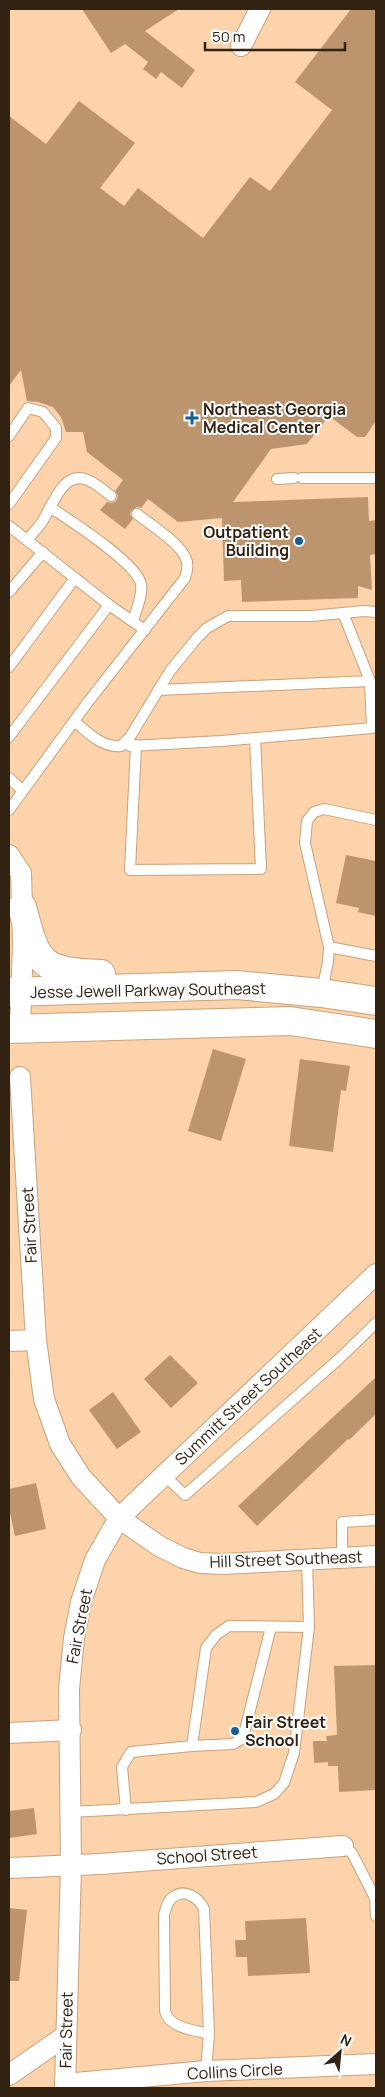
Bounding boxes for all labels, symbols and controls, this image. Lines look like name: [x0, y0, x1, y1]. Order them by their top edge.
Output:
scale bar: [205, 20, 345, 52]
text: 50 m: [212, 26, 246, 47]
place label: Northeast Georgia Medical Center: [203, 398, 346, 438]
marker: Northeast Georgia Medical Center: [185, 411, 199, 425]
place label: Outpatient Building: [203, 521, 289, 561]
marker: Outpatient Building: [293, 535, 305, 547]
street label: Jesse Jewell Parkway Southeast: [30, 977, 266, 1003]
street label: Fair Street: [16, 1186, 42, 1264]
street label: Summitt Street Southeast: [170, 1322, 326, 1470]
street label: Hill Street Southeast: [209, 1545, 363, 1573]
street label: Fair Street: [61, 1586, 97, 1666]
place label: Fair Street School: [245, 1711, 326, 1751]
marker: Fair Street School: [229, 1725, 241, 1737]
street label: School Street: [156, 1841, 258, 1869]
street label: Fair Street: [54, 1992, 78, 2068]
north arrow: [315, 2027, 365, 2077]
text: N: [337, 2029, 355, 2051]
street label: Collins Circle: [187, 2058, 283, 2084]

